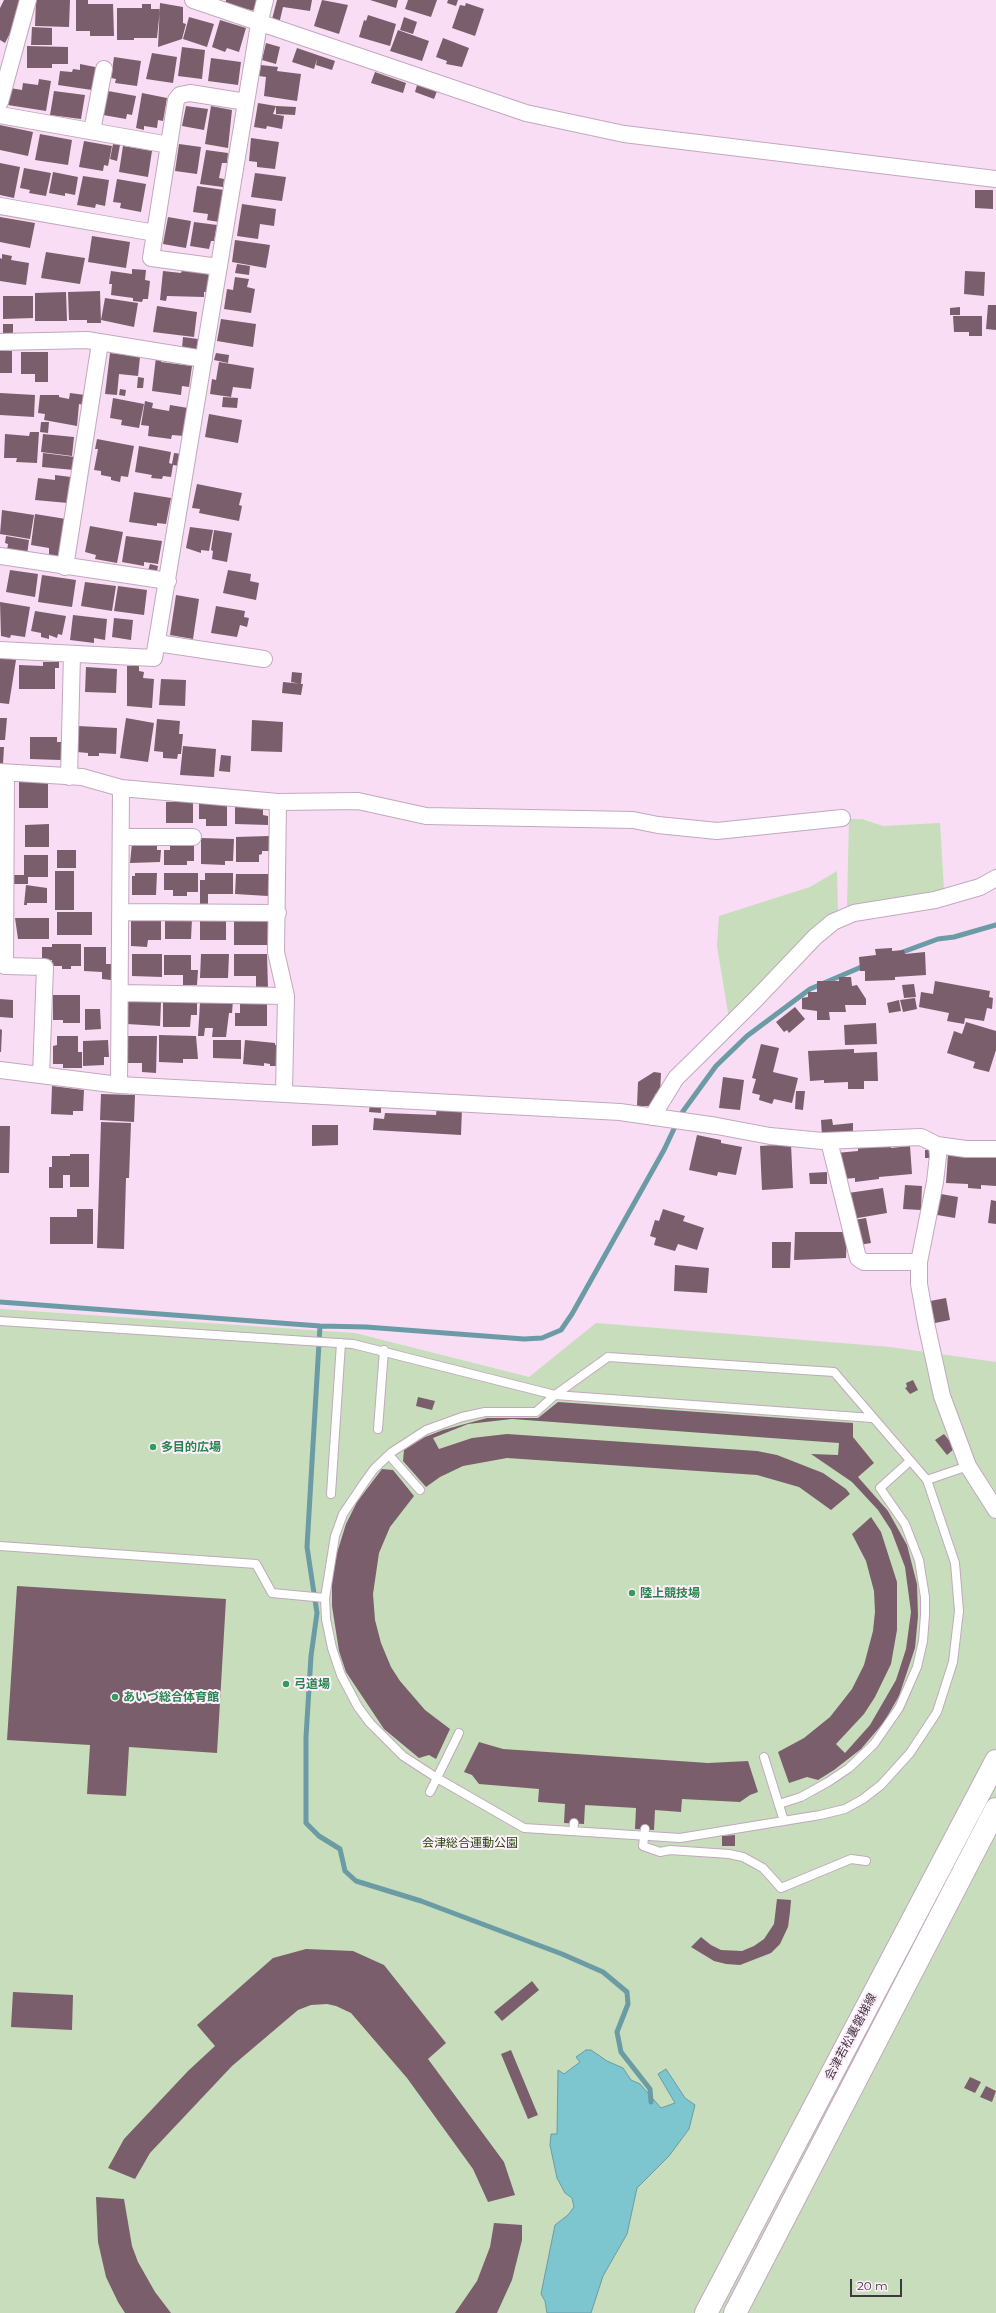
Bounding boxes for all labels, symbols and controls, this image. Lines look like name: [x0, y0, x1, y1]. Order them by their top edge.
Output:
place label: 多目的広場: [161, 1440, 221, 1454]
marker: 多目的広場: [148, 1442, 158, 1452]
place label: 陸上競技場: [640, 1586, 700, 1600]
marker: 陸上競技場: [627, 1588, 637, 1598]
place label: 弓道場: [294, 1677, 330, 1691]
marker: 弓道場: [281, 1679, 291, 1689]
place label: あいづ総合体育館: [123, 1690, 219, 1704]
marker: あいづ総合体育館: [110, 1692, 120, 1702]
park label: 会津総合運動公園: [422, 1836, 518, 1850]
street label: 会津若松裏磐梯線: [822, 1991, 880, 2083]
scale bar: [852, 2271, 904, 2297]
text: 20 m: [857, 2278, 888, 2293]

